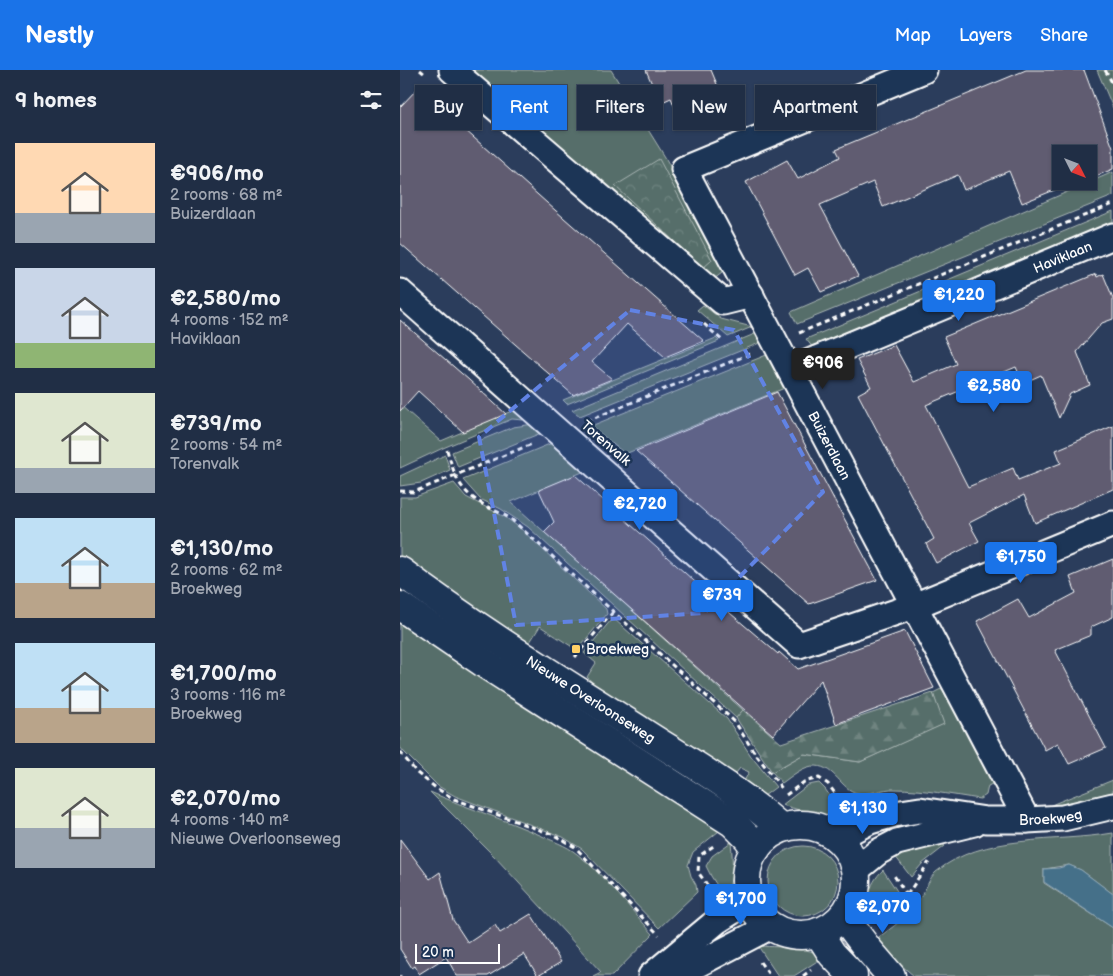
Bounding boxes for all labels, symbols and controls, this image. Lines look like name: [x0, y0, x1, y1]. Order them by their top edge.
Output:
text: Nestly: [25, 21, 94, 50]
text: Map: [895, 25, 931, 46]
text: Layers: [959, 25, 1012, 46]
text: Share: [1040, 25, 1088, 46]
chip: Buy: [415, 85, 482, 130]
chip: Rent: [492, 85, 567, 130]
chip: Filters: [577, 85, 663, 130]
chip: New: [673, 85, 745, 130]
chip: Apartment: [755, 85, 876, 130]
icon: filters: [357, 86, 385, 114]
text: 9 homes: [15, 88, 97, 113]
north arrow: [1052, 145, 1098, 190]
map controls: [1052, 145, 1097, 190]
text: €906/mo: [170, 161, 264, 186]
icon: home: [55, 163, 115, 223]
text: 2 rooms · 68 m²: [170, 186, 283, 205]
text: Buizerdlaan: [170, 205, 256, 224]
street label: Haviklaan: [1031, 237, 1094, 277]
pin: €1,220: [918, 280, 1000, 322]
text: €2,580/mo: [170, 286, 281, 311]
text: €1,220: [933, 286, 985, 305]
icon: home: [55, 288, 115, 348]
text: 4 rooms · 152 m²: [170, 311, 289, 330]
text: Haviklaan: [170, 330, 241, 349]
pin: €906: [793, 348, 853, 390]
text: €906: [802, 354, 844, 373]
pin: €2,580: [953, 370, 1035, 413]
text: €2,580: [967, 377, 1021, 396]
street label: Buizerdlaan: [805, 408, 855, 483]
text: €739/mo: [170, 411, 262, 436]
icon: home: [55, 413, 115, 473]
street label: Torenvalk: [578, 417, 634, 469]
text: 2 rooms · 54 m²: [170, 436, 282, 455]
text: Torenvalk: [170, 455, 239, 474]
pin: €2,720: [599, 488, 681, 531]
text: €2,720: [613, 495, 667, 514]
text: €1,130/mo: [170, 536, 273, 561]
icon: home: [55, 538, 115, 598]
pin: €1,750: [980, 542, 1062, 584]
text: €1,750: [996, 548, 1046, 567]
text: 2 rooms · 62 m²: [170, 561, 283, 580]
text: Broekweg: [170, 580, 242, 599]
pin: €739: [692, 580, 752, 622]
text: €739: [702, 586, 742, 605]
place label: Broekweg: [586, 641, 649, 658]
marker: Broekweg: [570, 643, 582, 655]
street label: Nieuwe Overloonseweg: [523, 652, 659, 747]
text: €1,700/mo: [170, 661, 277, 686]
icon: home: [55, 663, 115, 723]
text: 3 rooms · 116 m²: [170, 686, 286, 705]
text: Broekweg: [170, 705, 242, 724]
text: €2,070/mo: [170, 786, 281, 811]
icon: home: [55, 788, 115, 848]
pin: €1,130: [822, 792, 904, 835]
text: €1,130: [839, 799, 887, 818]
street label: Broekweg: [1019, 805, 1084, 829]
text: 4 rooms · 140 m²: [170, 811, 289, 830]
text: Nieuwe Overloonseweg: [170, 830, 341, 849]
pin: €1,700: [700, 884, 782, 926]
text: €1,700: [715, 890, 767, 909]
pin: €2,070: [842, 892, 924, 934]
text: €2,070: [856, 898, 910, 917]
scale bar: [415, 941, 500, 964]
text: 20 m: [422, 944, 454, 961]

